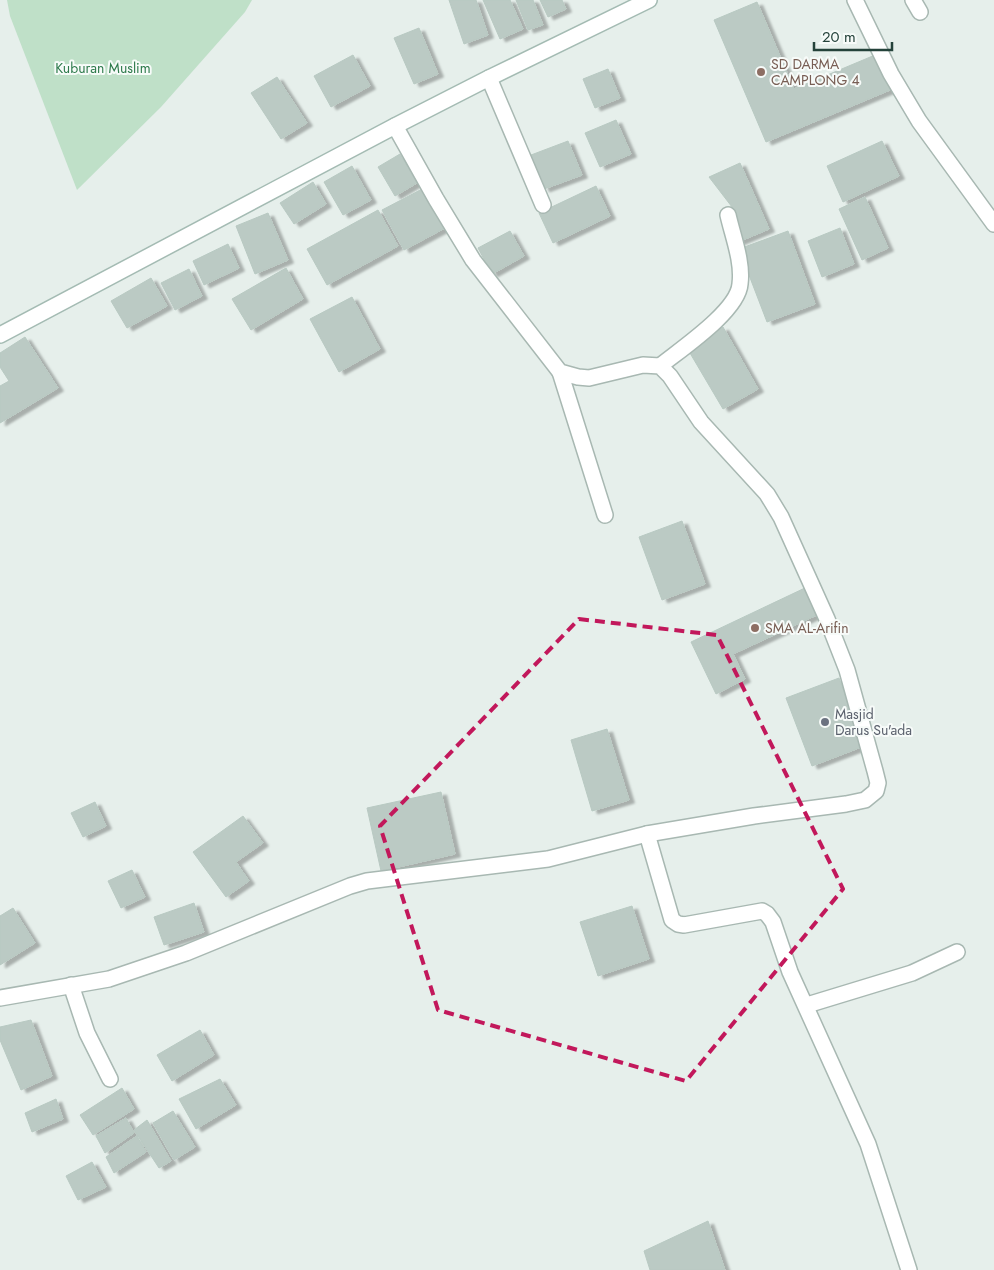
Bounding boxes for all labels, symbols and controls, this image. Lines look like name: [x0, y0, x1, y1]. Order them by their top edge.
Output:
scale bar: [814, 20, 892, 52]
text: 20 m: [822, 26, 856, 48]
place label: SD DARMA CAMPLONG 4: [771, 54, 860, 90]
park label: Kuburan Muslim: [55, 58, 151, 78]
marker: SD DARMA CAMPLONG 4: [755, 66, 767, 78]
place label: SMA AL-Arifin: [765, 618, 849, 638]
marker: SMA AL-Arifin: [749, 622, 761, 634]
place label: Masjid Darus Su'ada: [835, 704, 912, 740]
marker: Masjid Darus Su'ada: [819, 716, 831, 728]

